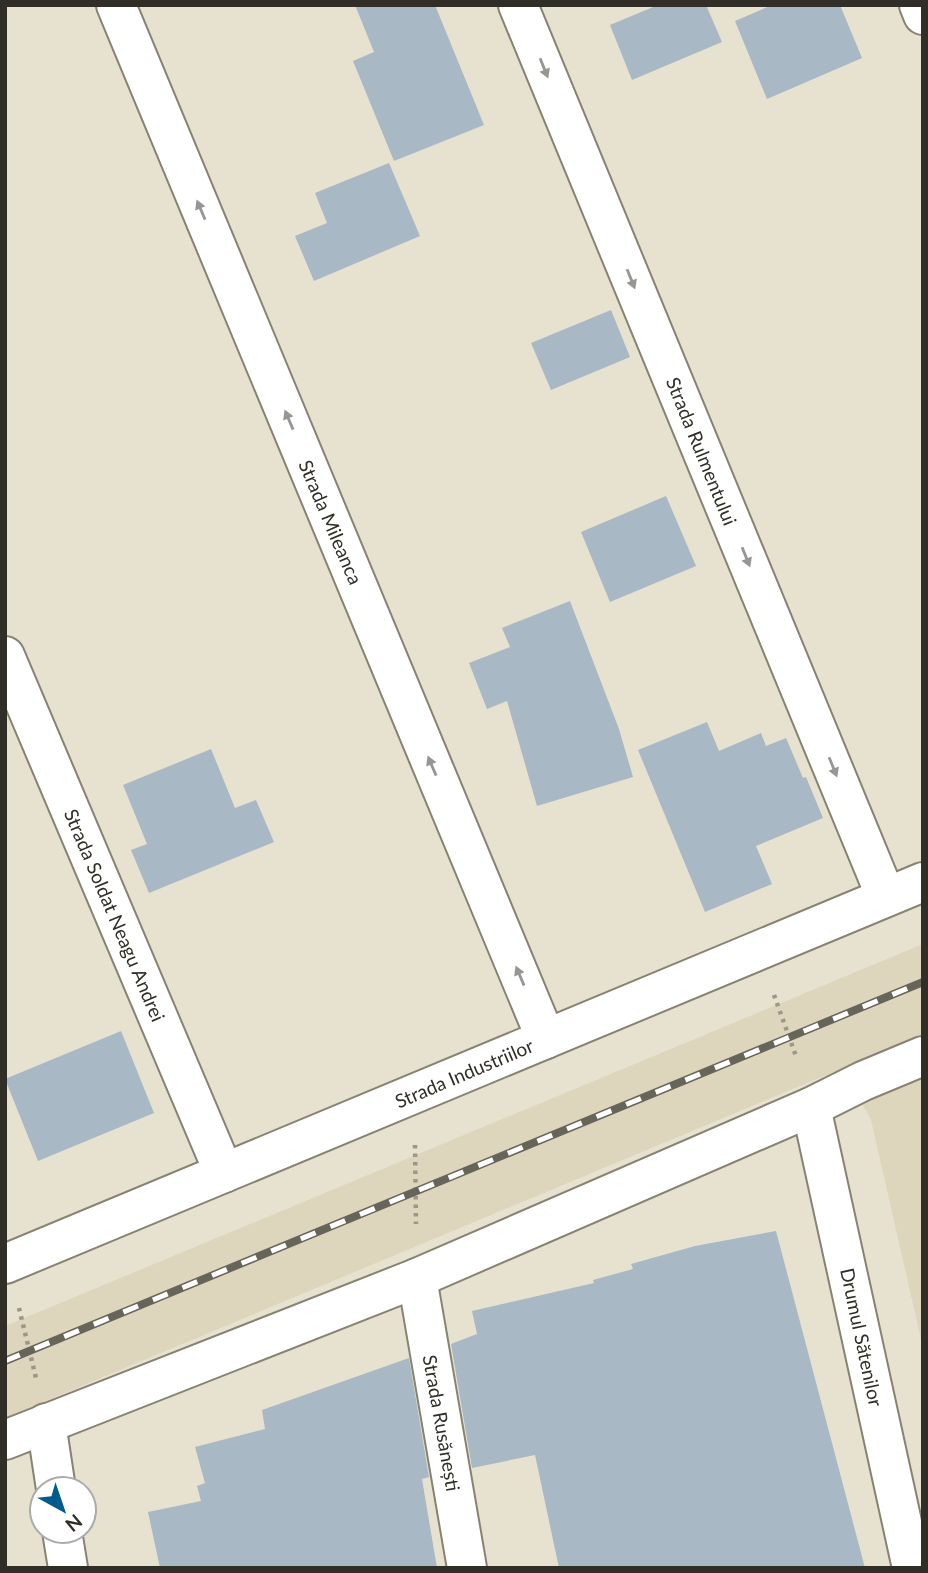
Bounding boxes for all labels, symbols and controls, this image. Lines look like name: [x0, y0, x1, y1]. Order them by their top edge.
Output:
one-way arrow: [539, 58, 550, 79]
one-way arrow: [196, 199, 207, 220]
one-way arrow: [626, 268, 637, 289]
street label: Strada Rulmentului: [662, 374, 742, 528]
one-way arrow: [283, 409, 294, 430]
street label: Strada Mileanca: [294, 456, 368, 588]
one-way arrow: [740, 547, 752, 567]
one-way arrow: [427, 755, 438, 776]
one-way arrow: [827, 757, 838, 778]
street label: Strada Soldat Neagu Andrei: [60, 805, 170, 1025]
one-way arrow: [514, 965, 525, 986]
street label: Strada Industriilor: [391, 1033, 537, 1113]
street label: Drumul Sătenilor: [836, 1266, 888, 1408]
street label: Strada Rusănești: [419, 1353, 465, 1493]
north arrow: [28, 1475, 98, 1545]
text: N: [61, 1510, 87, 1537]

